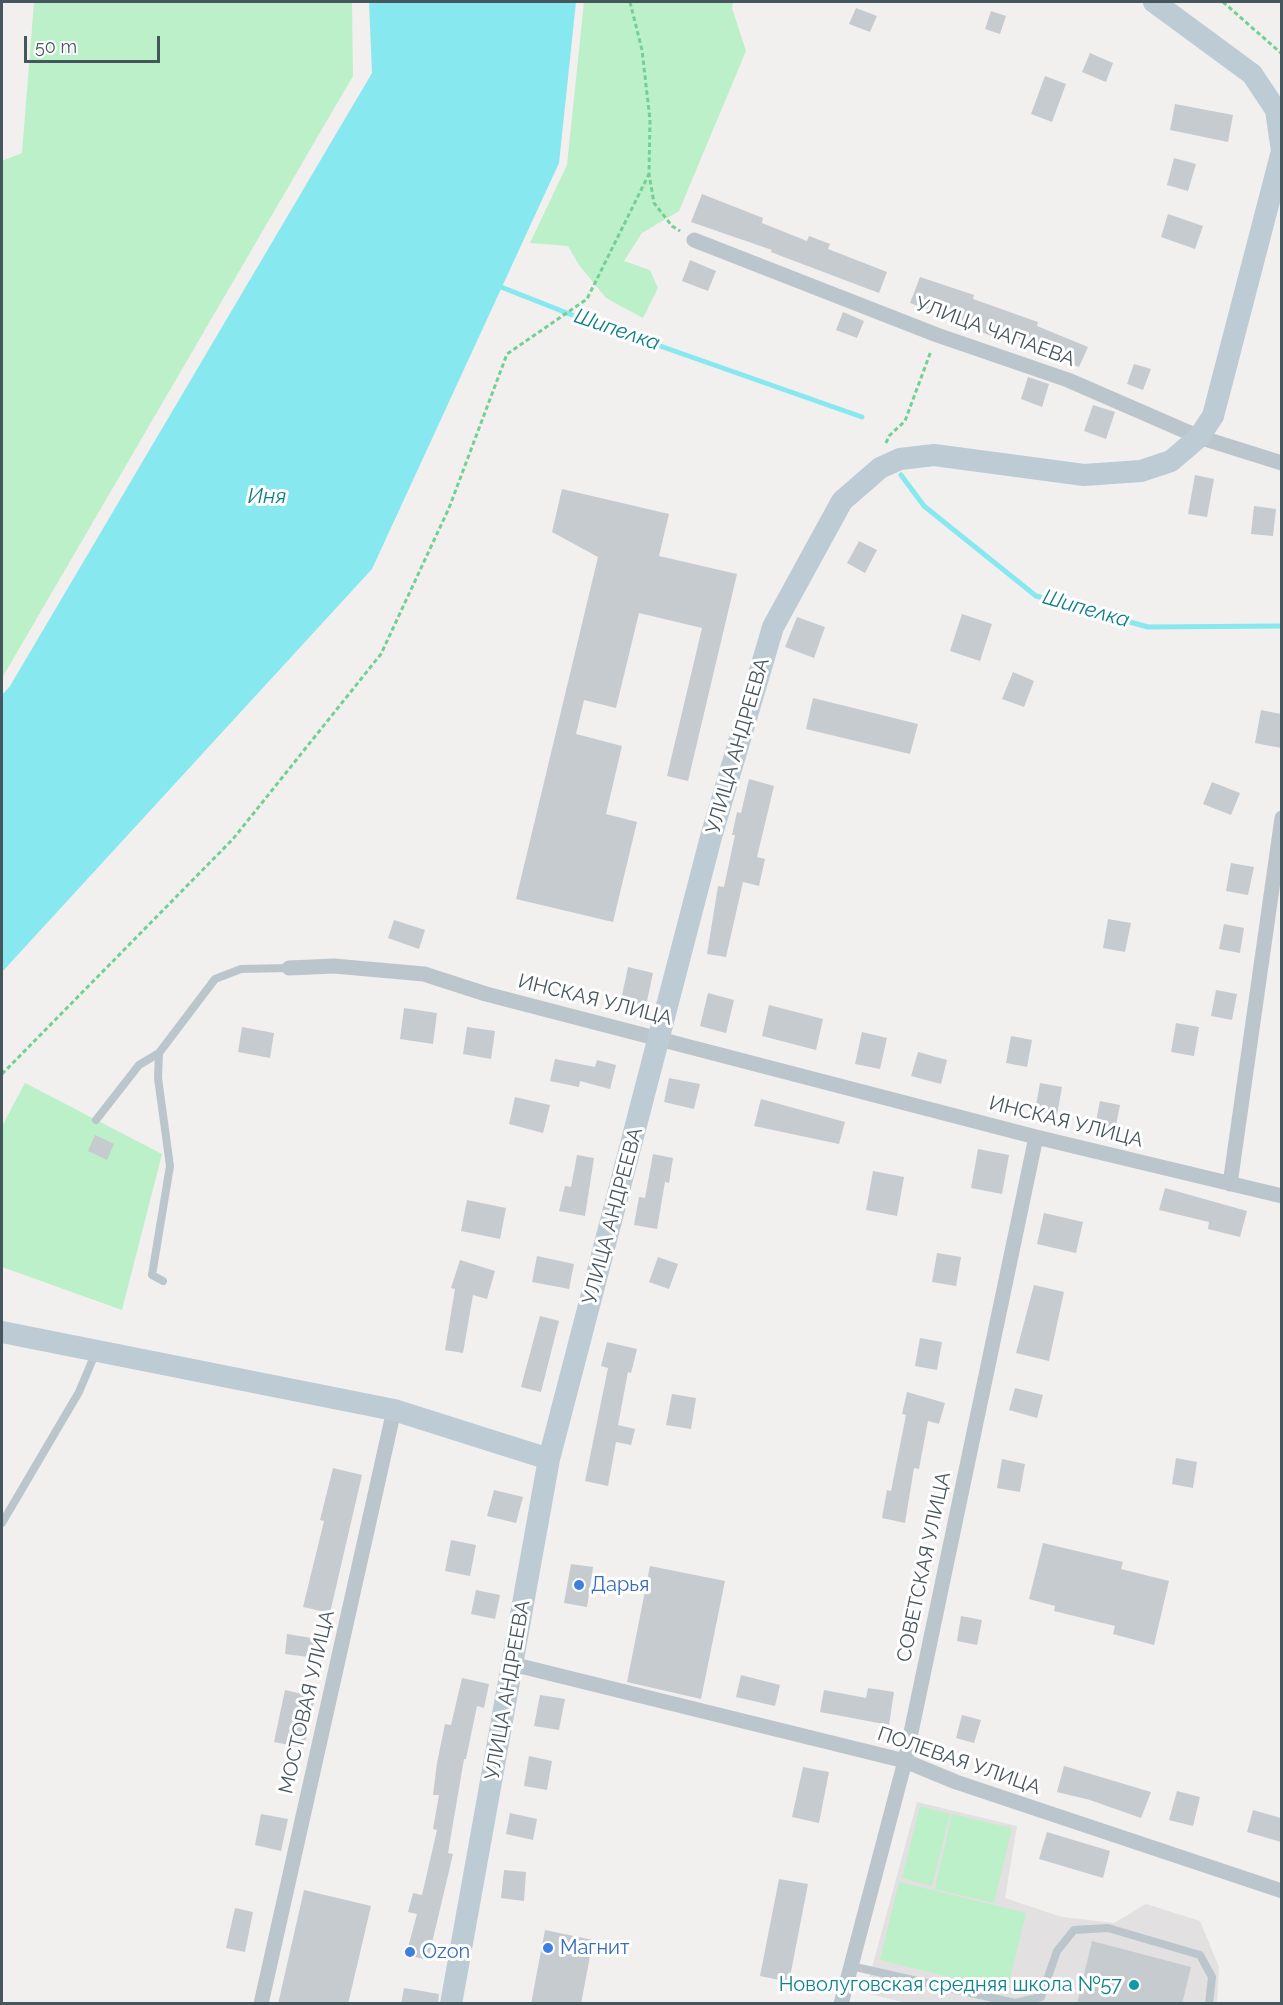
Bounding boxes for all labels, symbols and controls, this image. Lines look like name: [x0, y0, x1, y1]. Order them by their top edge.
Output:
scale bar: [27, 24, 164, 62]
text: 50 m: [35, 36, 77, 57]
street label: УЛИЦА ЧАПАЕВА: [912, 292, 1078, 372]
water label: Шипелка: [571, 304, 663, 356]
water label: Иня: [248, 484, 286, 510]
water label: Шипелка: [1040, 585, 1132, 633]
street label: УЛИЦА АНДРЕЕВА: [701, 655, 775, 837]
street label: ИНСКАЯ УЛИЦА: [515, 969, 675, 1031]
street label: ИНСКАЯ УЛИЦА: [986, 1091, 1146, 1153]
street label: УЛИЦА АНДРЕЕВА: [578, 1125, 648, 1307]
street label: СОВЕТСКАЯ УЛИЦА: [892, 1470, 956, 1664]
place label: Дарья: [591, 1573, 649, 1597]
marker: Дарья: [572, 1578, 586, 1592]
street label: УЛИЦА АНДРЕЕВА: [480, 1598, 536, 1782]
street label: МОСТОВАЯ УЛИЦА: [274, 1608, 340, 1796]
street label: ПОЛЕВАЯ УЛИЦА: [874, 1722, 1044, 1800]
place label: Магнит: [560, 1936, 630, 1960]
place label: Ozon: [422, 1940, 470, 1964]
marker: Магнит: [541, 1941, 555, 1955]
marker: Ozon: [403, 1945, 417, 1959]
place label: Новолуговская средняя школа №57: [779, 1973, 1122, 1997]
marker: Новолуговская средняя школа №57: [1127, 1978, 1141, 1992]

